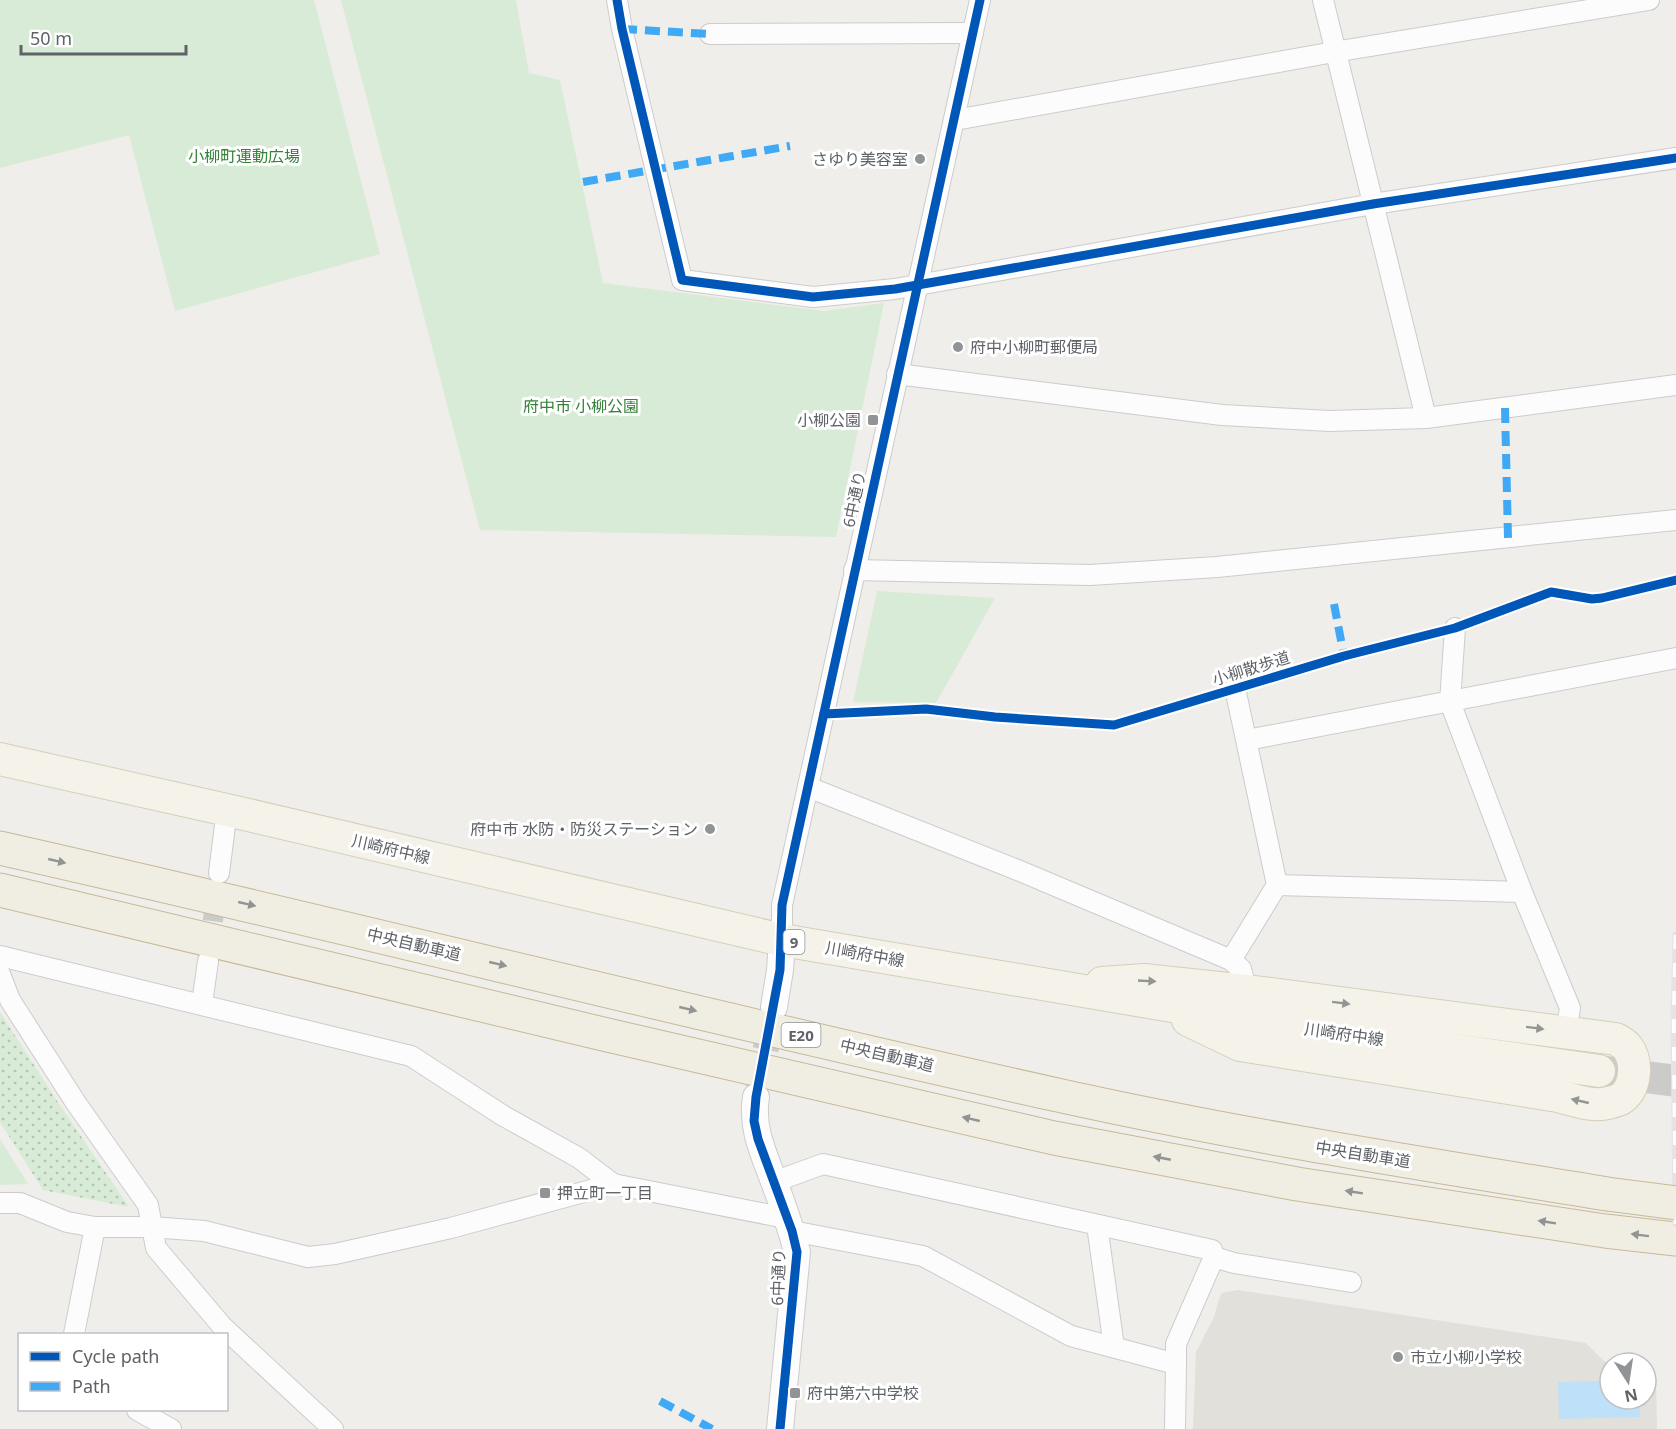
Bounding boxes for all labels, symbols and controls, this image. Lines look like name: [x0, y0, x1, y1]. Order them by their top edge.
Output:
scale bar: [21, 18, 186, 56]
text: 50 m: [30, 26, 72, 50]
park label: 小柳町運動広場: [188, 145, 300, 167]
place label: さゆり美容室: [812, 148, 908, 170]
marker: さゆり美容室: [913, 152, 927, 166]
place label: 府中小柳町郵便局: [970, 336, 1098, 358]
marker: 府中小柳町郵便局: [951, 340, 965, 354]
park label: 府中市 小柳公園: [523, 395, 639, 417]
place label: 小柳公園: [797, 409, 861, 431]
marker: 小柳公園: [866, 413, 880, 427]
street label: 6中通り: [837, 469, 871, 529]
street label: 小柳散歩道: [1210, 646, 1292, 690]
place label: 府中市 水防・防災ステーション: [470, 818, 698, 840]
marker: 府中市 水防・防災ステーション: [703, 822, 717, 836]
street label: 川崎府中線: [350, 829, 432, 869]
one-way arrow: [48, 857, 66, 867]
one-way arrow: [238, 900, 257, 909]
street label: 中央自動車道: [365, 922, 463, 966]
road number: 9: [784, 930, 804, 954]
street label: 川崎府中線: [824, 936, 906, 972]
one-way arrow: [489, 959, 508, 969]
one-way arrow: [1138, 977, 1157, 986]
one-way arrow: [1332, 998, 1351, 1007]
one-way arrow: [679, 1004, 697, 1014]
street label: 川崎府中線: [1303, 1018, 1385, 1050]
road number: E20: [782, 1023, 820, 1047]
one-way arrow: [1525, 1023, 1544, 1032]
street label: 中央自動車道: [838, 1033, 936, 1077]
one-way arrow: [1571, 1096, 1590, 1106]
one-way arrow: [962, 1113, 981, 1123]
street label: 中央自動車道: [1314, 1136, 1412, 1172]
one-way arrow: [1153, 1153, 1172, 1162]
place label: 押立町一丁目: [557, 1182, 653, 1204]
marker: 押立町一丁目: [538, 1186, 552, 1200]
one-way arrow: [1345, 1188, 1364, 1197]
one-way arrow: [1537, 1217, 1556, 1226]
one-way arrow: [1631, 1230, 1650, 1240]
street label: 6中通り: [766, 1248, 790, 1306]
legend: [18, 1333, 228, 1411]
text: Cycle path: [72, 1344, 159, 1368]
place label: 市立小柳小学校: [1410, 1346, 1522, 1368]
marker: 市立小柳小学校: [1391, 1350, 1405, 1364]
north arrow: [1598, 1351, 1658, 1411]
text: Path: [72, 1374, 111, 1398]
place label: 府中第六中学校: [807, 1382, 919, 1404]
text: N: [1622, 1384, 1640, 1408]
marker: 府中第六中学校: [788, 1386, 802, 1400]

